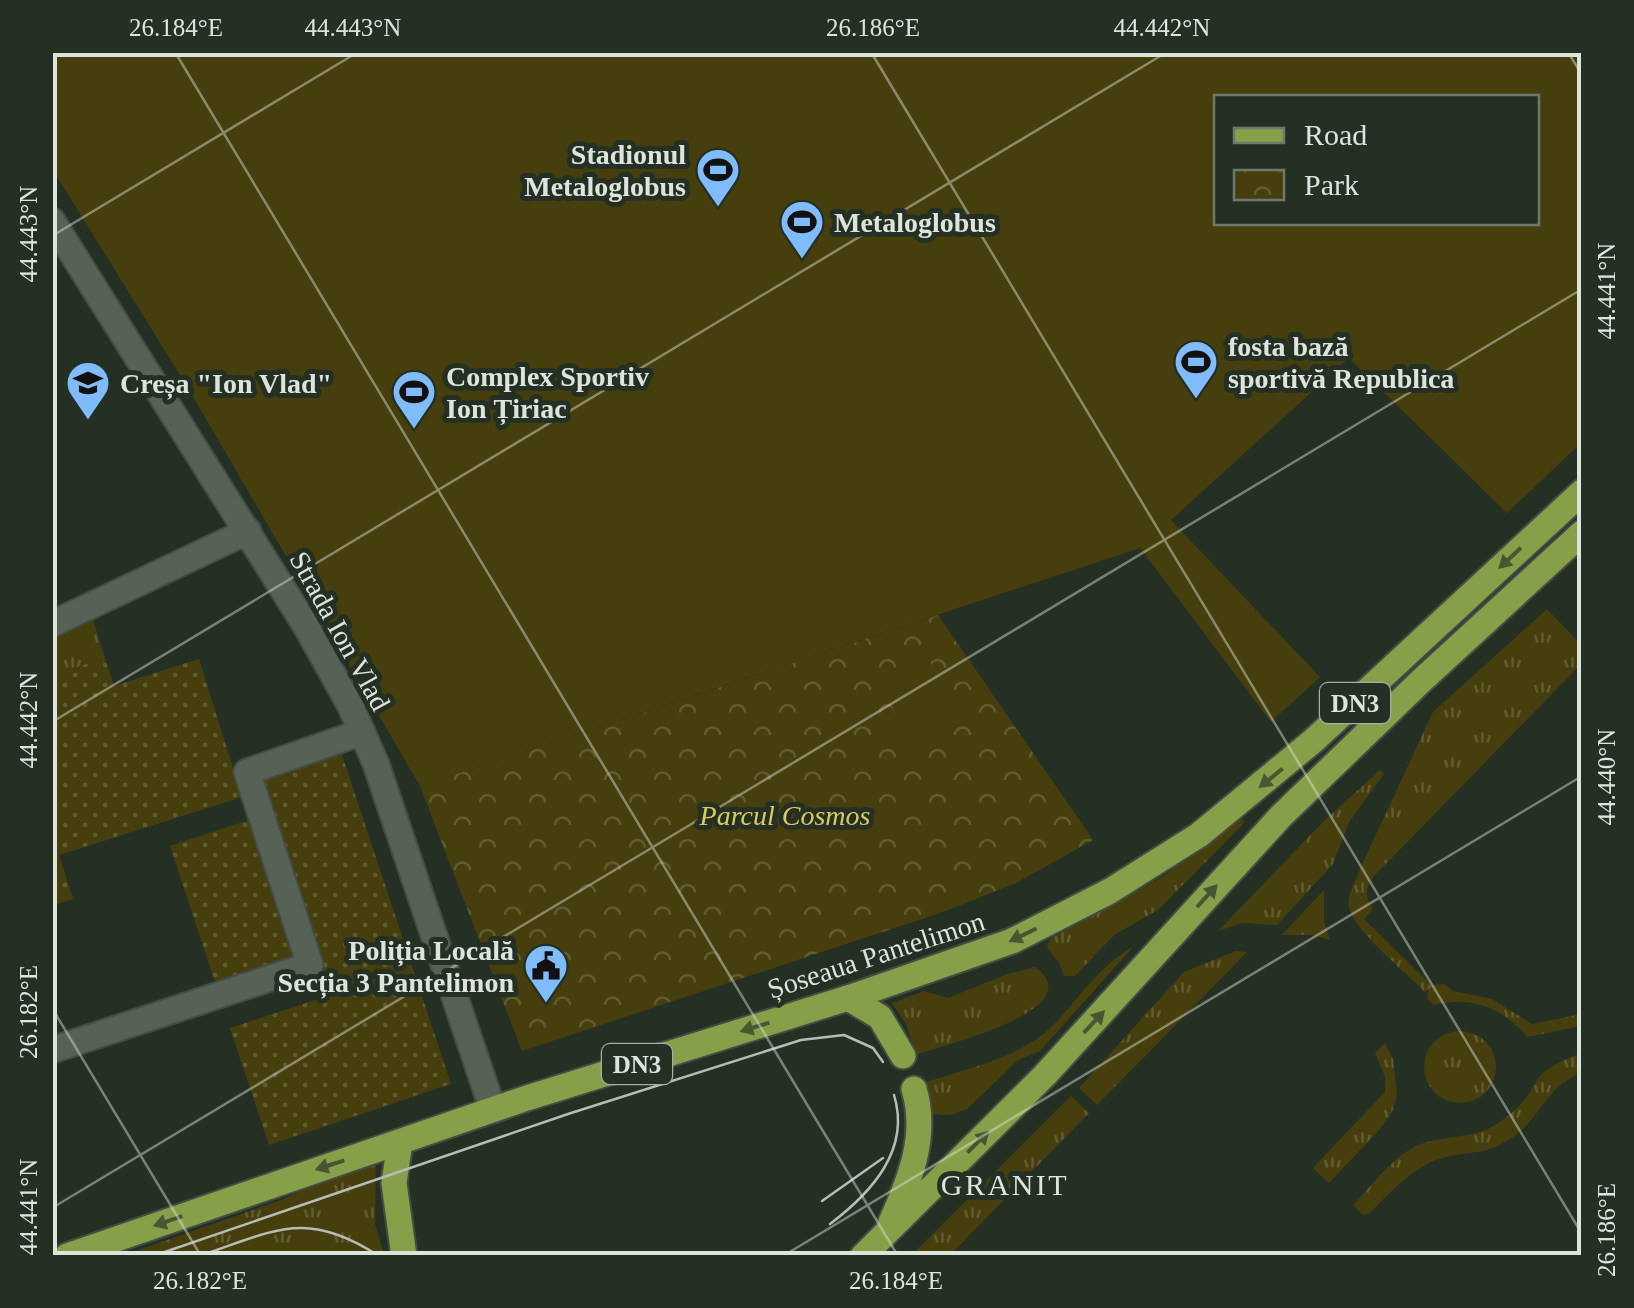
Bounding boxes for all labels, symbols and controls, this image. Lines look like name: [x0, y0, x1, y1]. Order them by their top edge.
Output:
text: 26.184°E: [129, 14, 223, 41]
text: 44.443°N: [305, 14, 401, 41]
text: 26.186°E: [826, 14, 920, 41]
text: 44.442°N: [1114, 14, 1210, 41]
legend: [1214, 95, 1539, 225]
text: Road: [1304, 118, 1367, 151]
place label: Stadionul Metaloglobus: [524, 139, 686, 202]
sports icon: Stadionul Metaloglobus: [695, 147, 741, 208]
text: Park: [1304, 168, 1359, 201]
text: 44.443°N: [15, 186, 42, 282]
sports icon: Metaloglobus: [779, 199, 825, 260]
place label: Metaloglobus: [834, 207, 996, 238]
text: 44.441°N: [1593, 243, 1620, 339]
place label: fosta bază sportivă Republica: [1228, 331, 1454, 394]
sports icon: fosta bază sportivă Republica: [1173, 339, 1219, 400]
school or university icon: Creșa "Ion Vlad": [65, 360, 111, 421]
place label: Complex Sportiv Ion Țiriac: [446, 361, 649, 426]
place label: Creșa "Ion Vlad": [120, 368, 332, 400]
sports icon: Complex Sportiv Ion Țiriac: [391, 369, 437, 430]
street label: Strada Ion Vlad: [284, 546, 396, 716]
one-way arrow: [1498, 546, 1522, 569]
text: 44.442°N: [15, 672, 42, 768]
road number: DN3: [1320, 683, 1390, 723]
text: 44.440°N: [1593, 729, 1620, 825]
one-way arrow: [1258, 767, 1283, 788]
park label: Parcul Cosmos: [699, 800, 871, 831]
one-way arrow: [1195, 884, 1217, 909]
street label: Șoseaua Pantelimon: [764, 905, 988, 1005]
one-way arrow: [1009, 926, 1038, 943]
place label: Poliția Locală Secția 3 Pantelimon: [278, 935, 514, 999]
public building icon: Poliția Locală Secția 3 Pantelimon: [523, 943, 569, 1004]
text: 26.182°E: [15, 965, 42, 1059]
one-way arrow: [1082, 1011, 1105, 1035]
one-way arrow: [740, 1020, 770, 1035]
road number: DN3: [602, 1044, 672, 1084]
one-way arrow: [966, 1131, 990, 1154]
text: 44.441°N: [15, 1159, 42, 1255]
one-way arrow: [315, 1159, 345, 1174]
district label: GRANIT: [941, 1168, 1069, 1201]
text: 26.186°E: [1593, 1183, 1620, 1277]
one-way arrow: [153, 1214, 183, 1229]
text: 26.182°E: [153, 1267, 247, 1294]
text: 26.184°E: [849, 1267, 943, 1294]

